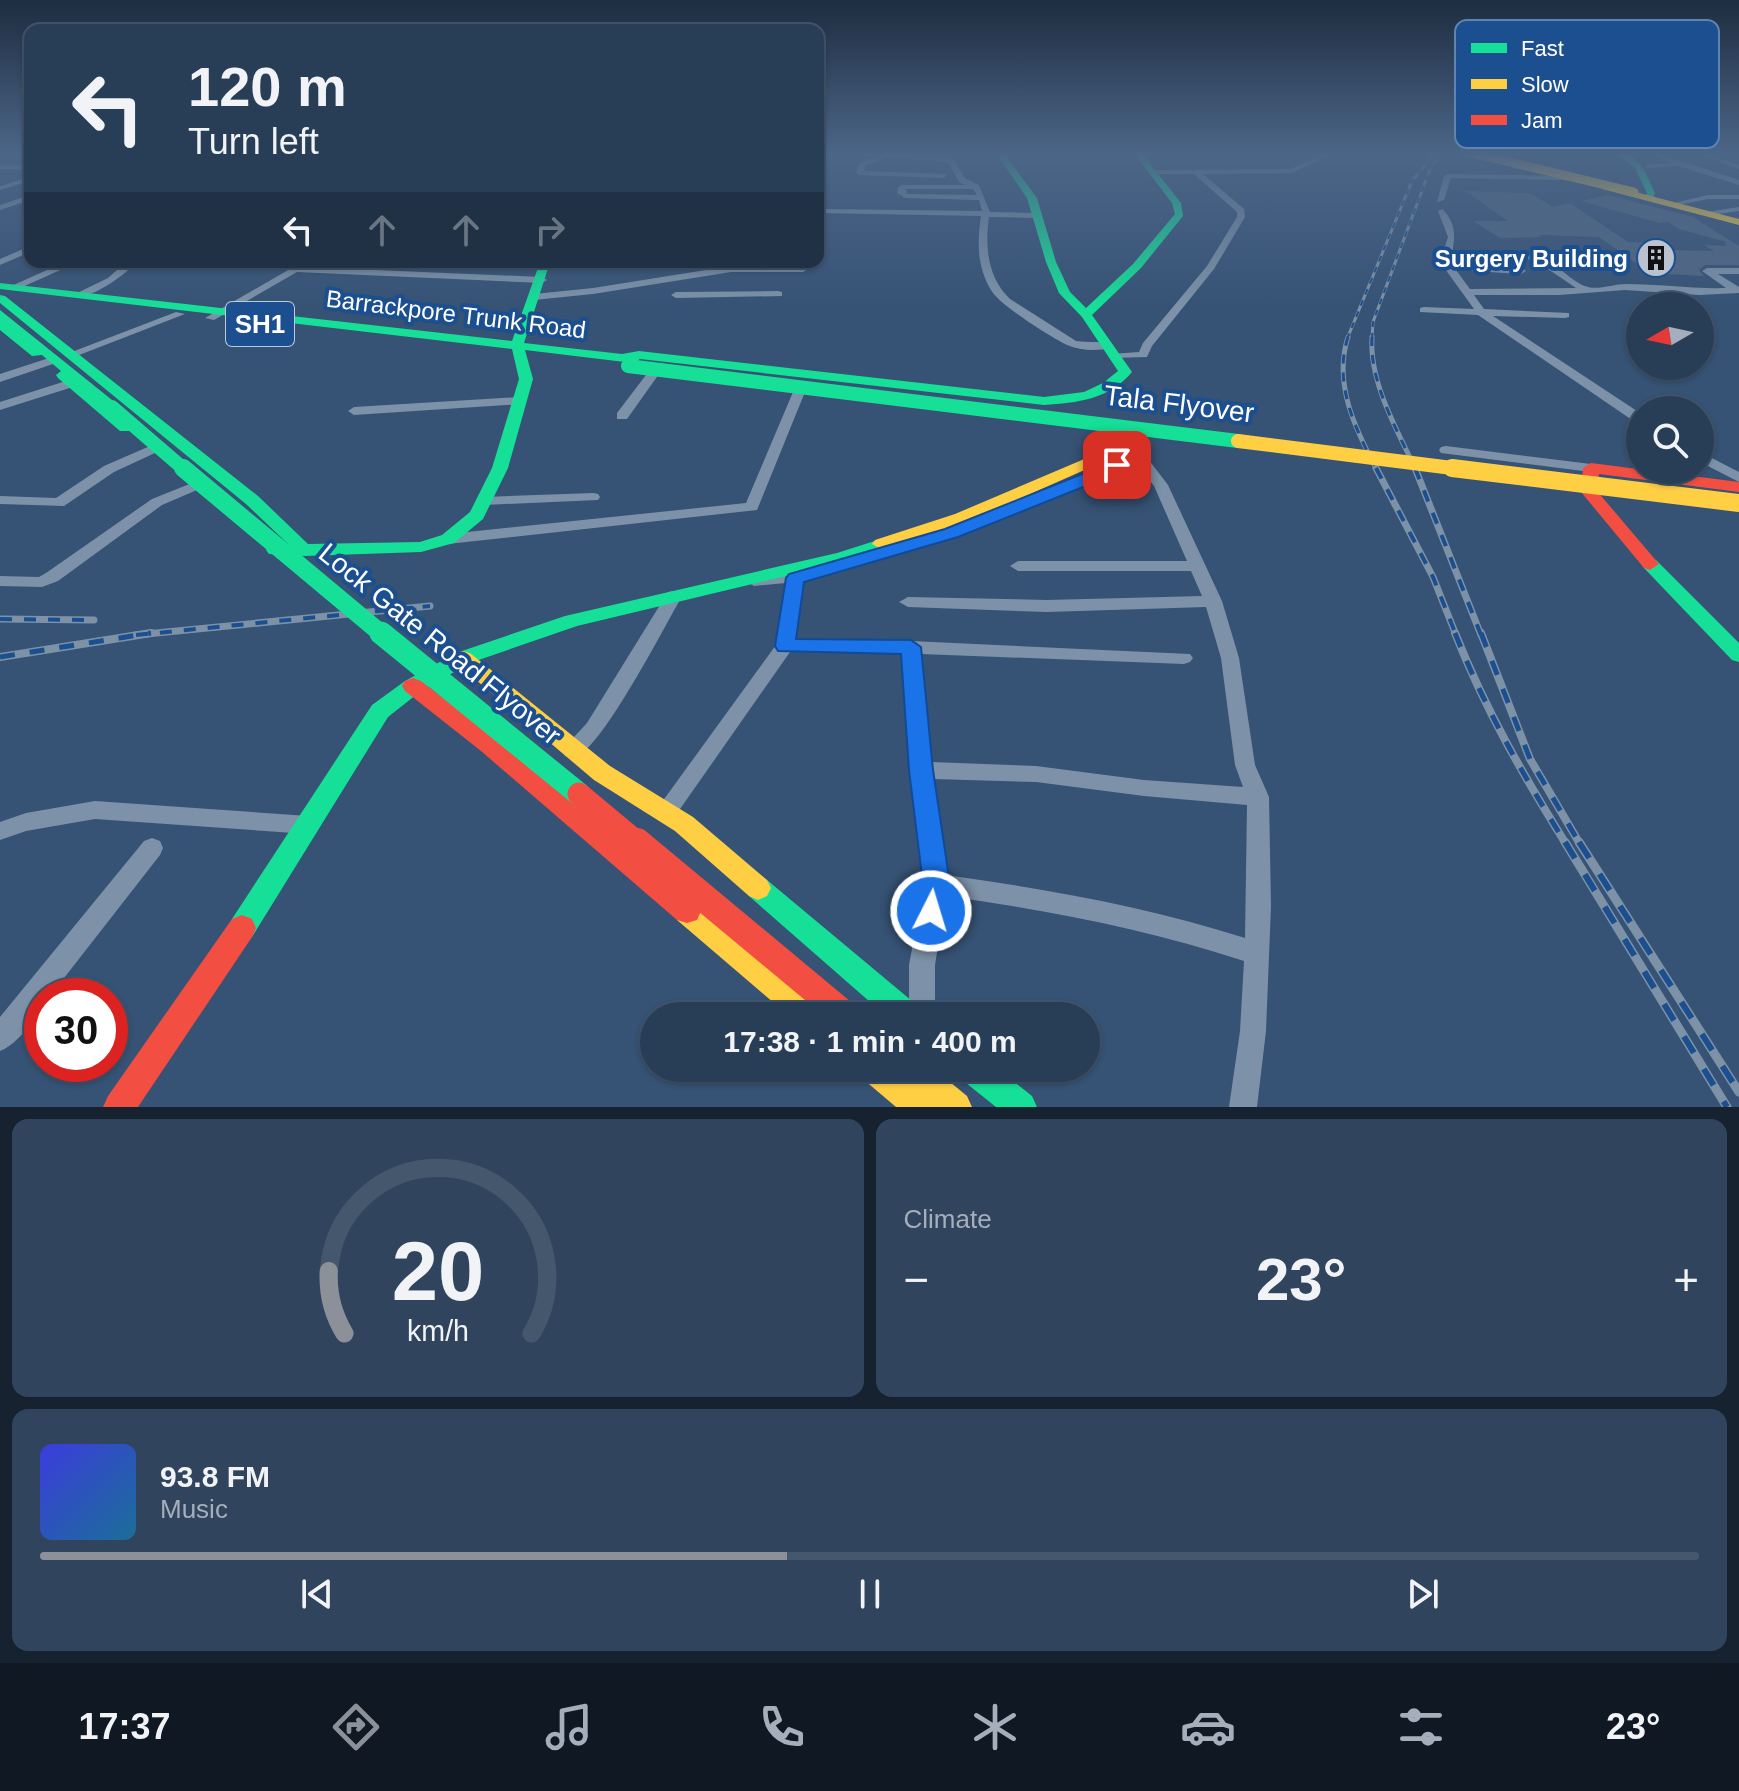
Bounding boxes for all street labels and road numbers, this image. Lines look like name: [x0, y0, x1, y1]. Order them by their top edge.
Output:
street label: Barrackpore Trunk Road: [325, 285, 587, 343]
road number: SH1: [226, 302, 294, 346]
street label: Tala Flyover: [1102, 379, 1256, 429]
street label: Lock Gate Road Flyover: [313, 537, 567, 751]

